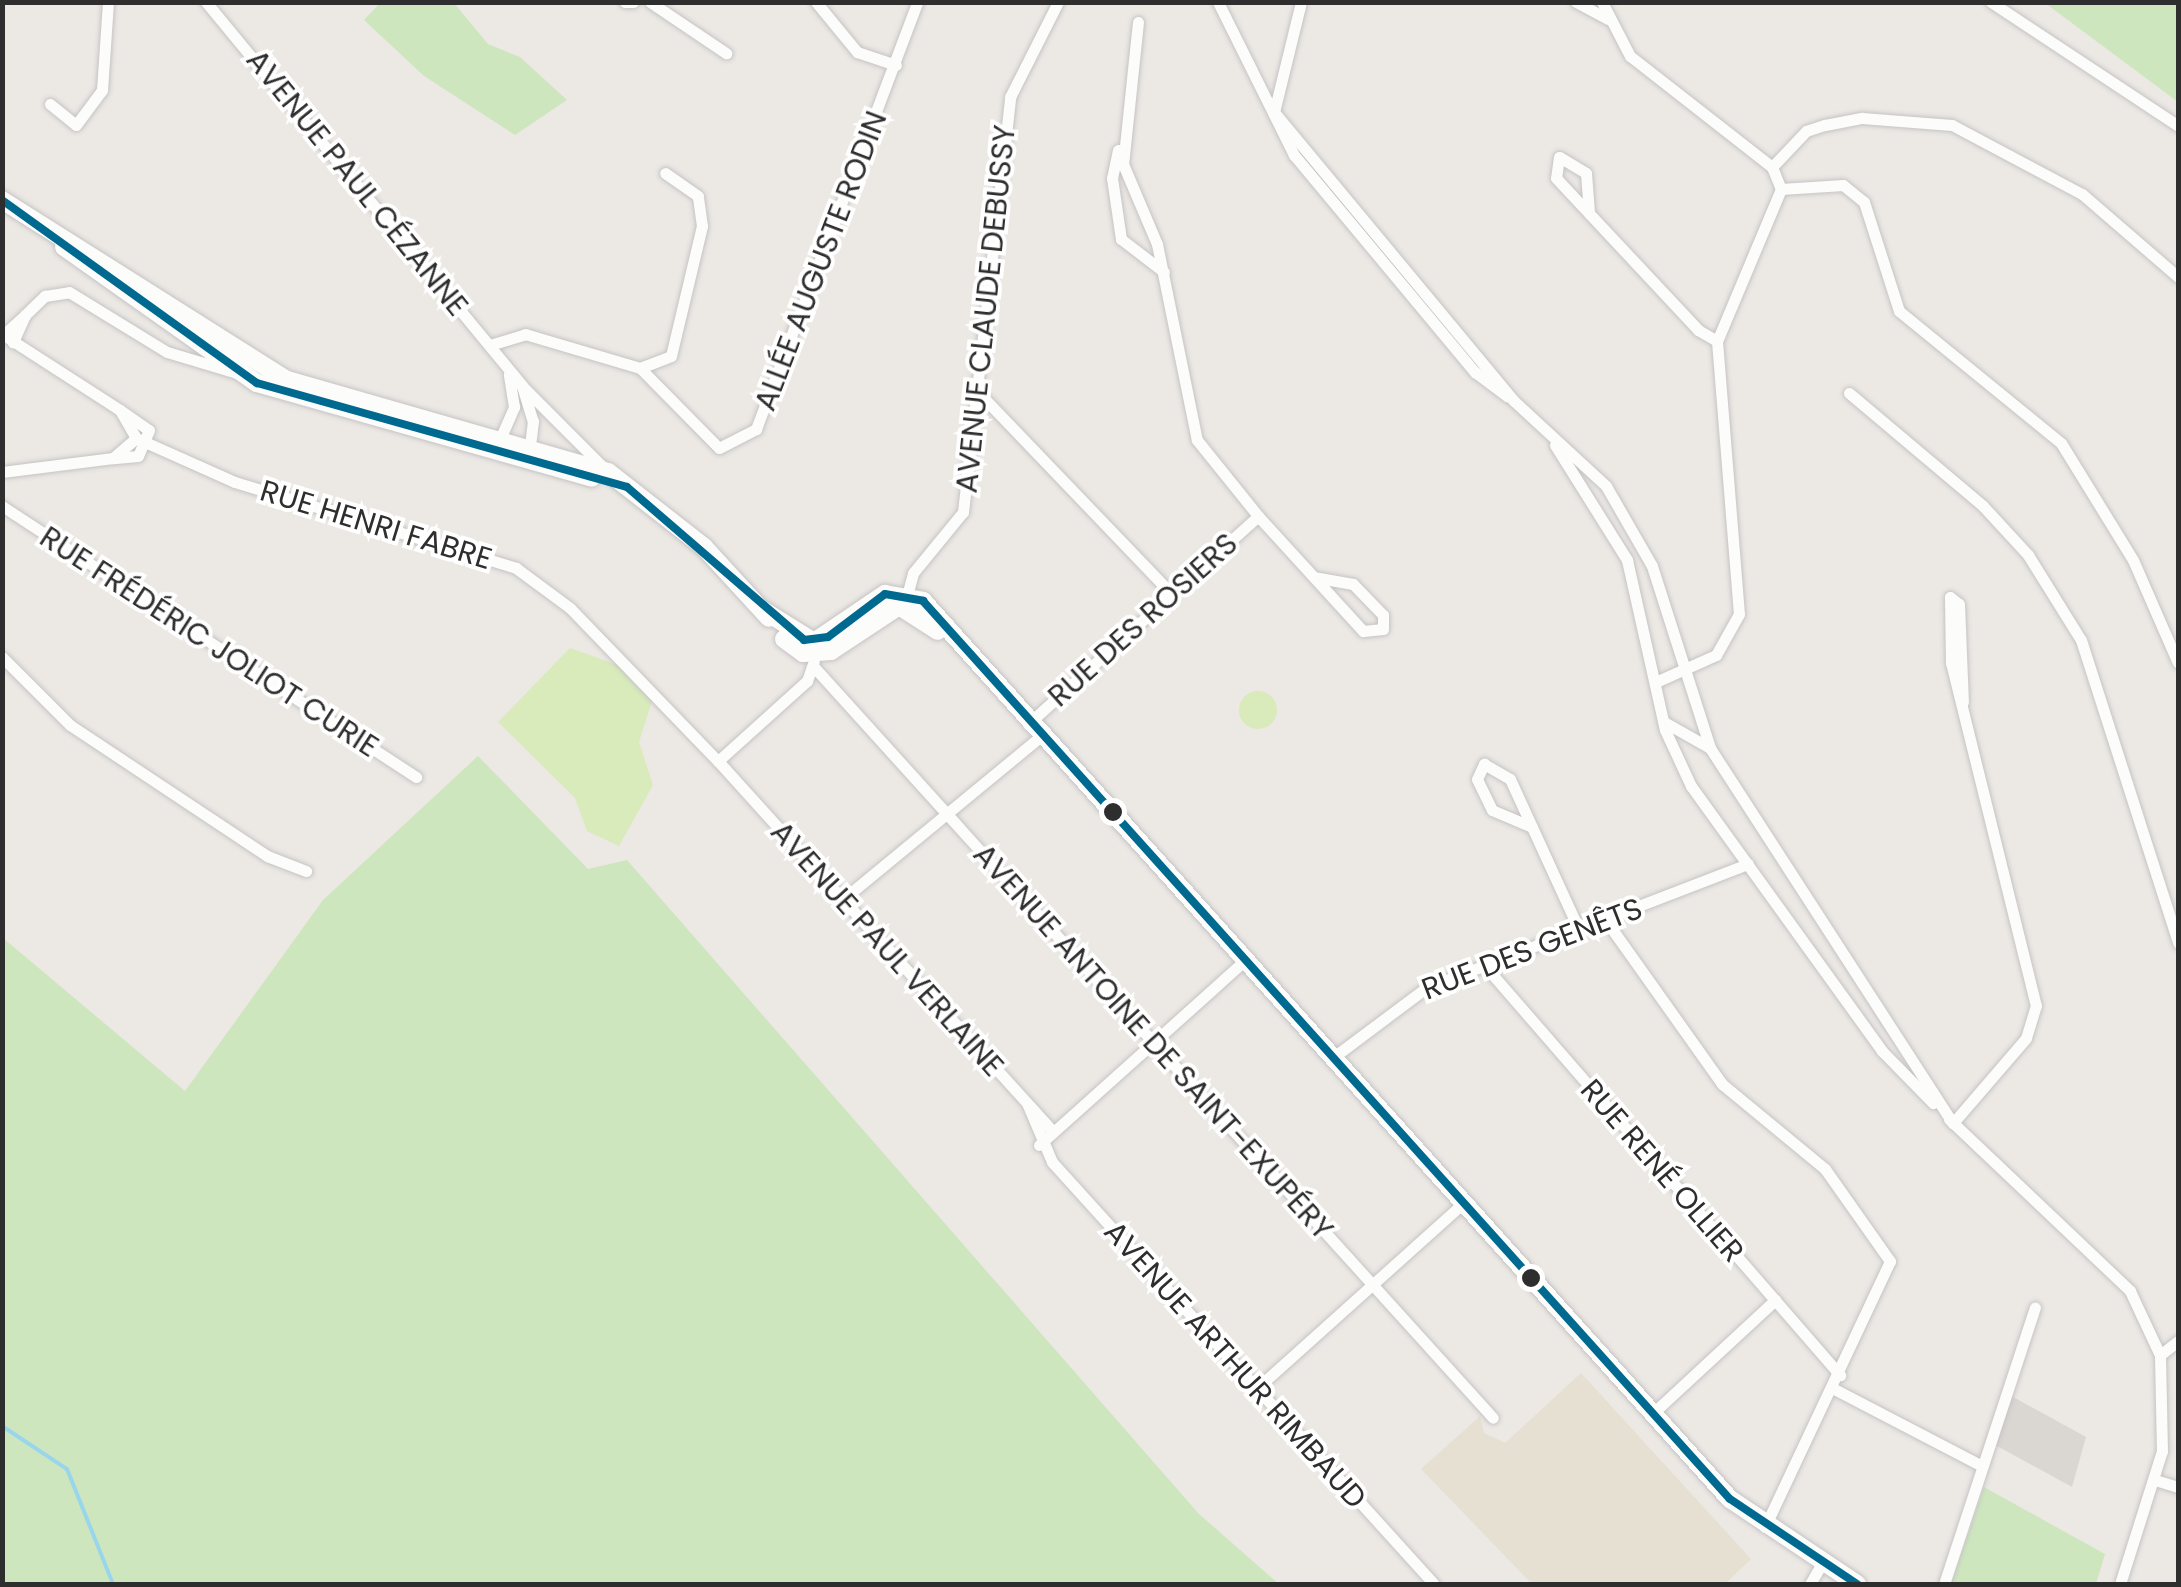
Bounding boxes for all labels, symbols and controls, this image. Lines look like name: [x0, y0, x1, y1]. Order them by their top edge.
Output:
street label: AVENUE PAUL CÉZANNE: [239, 43, 475, 323]
street label: ALLÉE AUGUSTE RODIN: [747, 106, 895, 416]
street label: AVENUE CLAUDE DEBUSSY: [949, 123, 1023, 495]
street label: RUE HENRI FABRE: [256, 473, 496, 577]
street label: RUE FRÉDÉRIC JOLIOT CURIE: [33, 519, 385, 765]
street label: RUE DES ROSIERS: [1041, 526, 1245, 714]
unlabelled marker: [1103, 802, 1123, 822]
street label: AVENUE PAUL VERLAINE: [763, 814, 1011, 1084]
street label: AVENUE ANTOINE DE SAINT-EXUPÉRY: [966, 837, 1340, 1247]
street label: RUE DES GENÊTS: [1417, 890, 1647, 1008]
street label: RUE RENÉ OLLIER: [1573, 1072, 1751, 1270]
street label: AVENUE ARTHUR RIMBAUD: [1096, 1214, 1374, 1516]
unlabelled marker: [1521, 1268, 1541, 1288]

